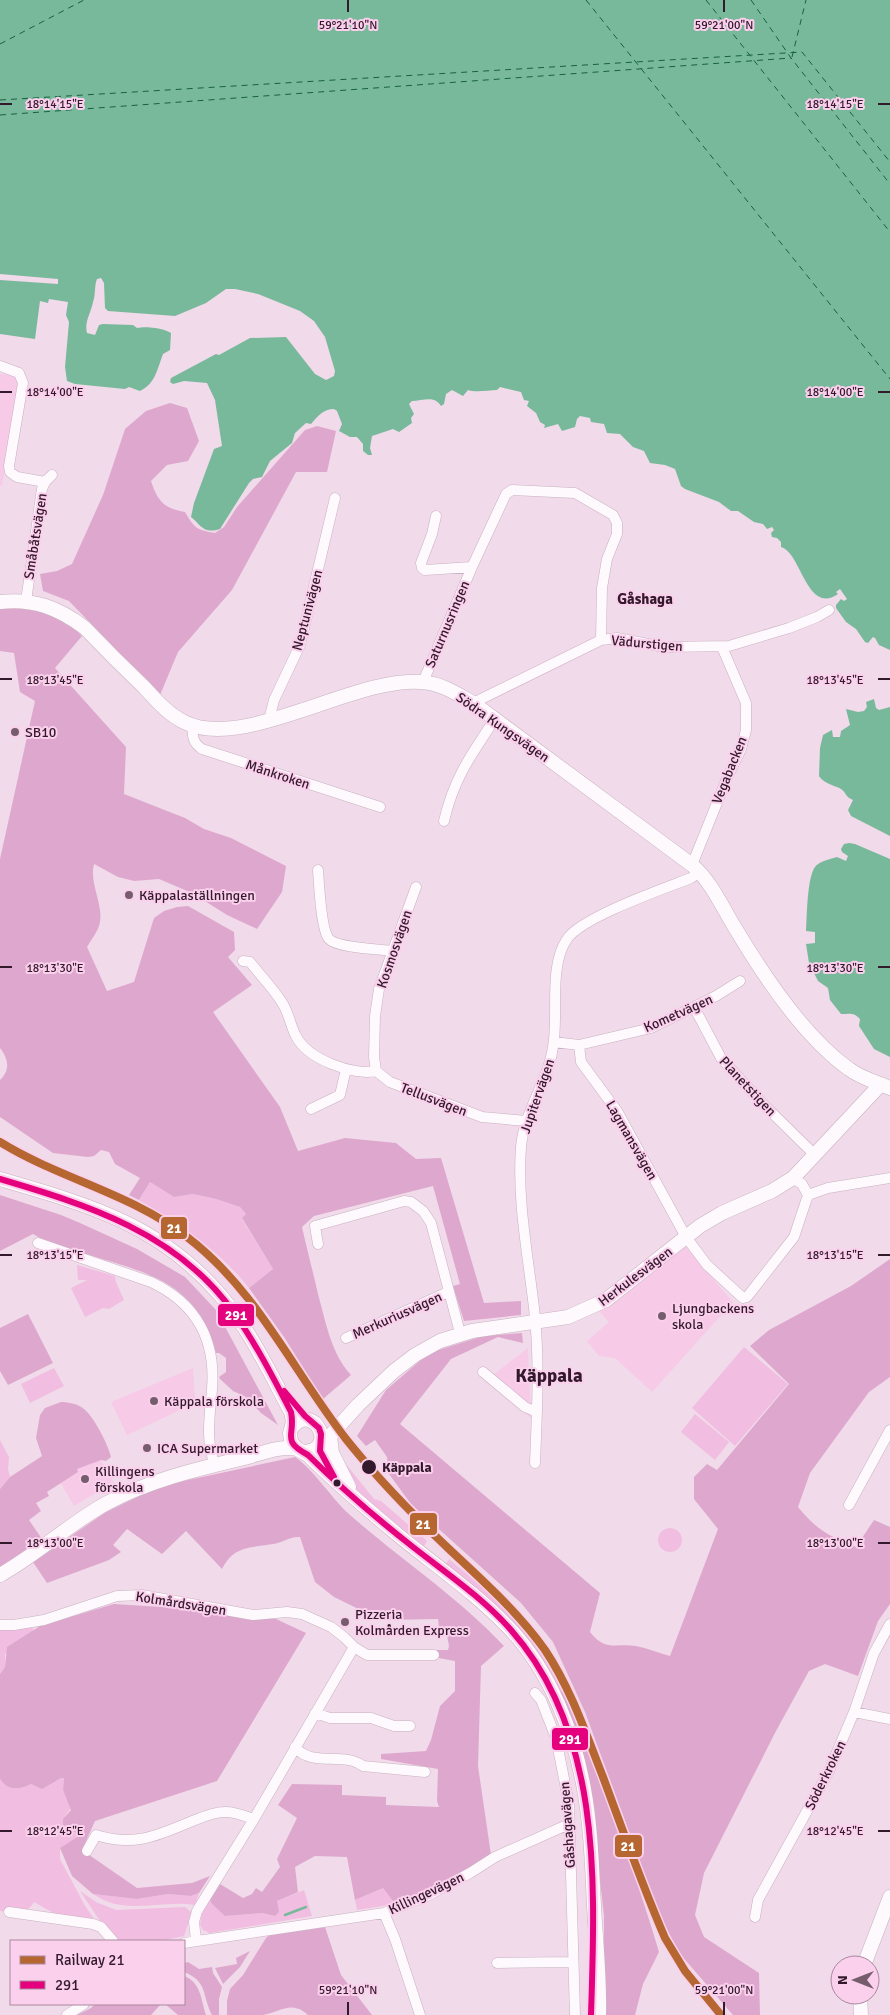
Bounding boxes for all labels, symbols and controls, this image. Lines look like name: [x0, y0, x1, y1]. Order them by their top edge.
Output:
text: 59°21'10"N: [319, 18, 377, 33]
text: 59°21'00"N: [695, 18, 753, 33]
text: 18°14'15"E: [26, 97, 84, 112]
text: 18°14'15"E: [806, 97, 864, 112]
text: 18°14'00"E: [26, 385, 84, 400]
text: 18°14'00"E: [806, 385, 864, 400]
street label: Småbåtsvägen: [20, 492, 51, 580]
street label: Neptunivägen: [289, 568, 326, 653]
street label: Saturnusringen: [422, 578, 473, 670]
district label: Gåshaga: [617, 590, 673, 608]
street label: Vädurstigen: [610, 632, 683, 655]
text: 18°13'45"E: [26, 673, 84, 688]
text: 18°13'45"E: [806, 673, 864, 688]
street label: Södra Kungsvägen: [453, 689, 553, 766]
place label: SB10: [25, 724, 56, 741]
marker: SB10: [9, 726, 21, 738]
street label: Vegabacken: [708, 734, 751, 806]
street label: Månkroken: [244, 756, 312, 793]
place label: Käppalaställningen: [139, 887, 255, 904]
marker: Käppalaställningen: [123, 889, 135, 901]
street label: Kosmosvägen: [373, 908, 416, 990]
text: 18°13'30"E: [26, 961, 84, 976]
text: 18°13'30"E: [806, 961, 864, 976]
street label: Kometvägen: [641, 991, 715, 1036]
street label: Planetstigen: [716, 1053, 780, 1120]
street label: Jupitervägen: [517, 1057, 558, 1136]
street label: Tellusvägen: [398, 1079, 469, 1120]
street label: Lagmansvägen: [602, 1097, 661, 1183]
line badge: 21: [160, 1216, 188, 1240]
text: 21: [166, 1220, 182, 1237]
street label: Herkulesvägen: [595, 1243, 676, 1310]
text: 18°13'15"E: [26, 1248, 84, 1263]
text: 18°13'15"E: [806, 1248, 864, 1263]
street label: Merkuriusvägen: [350, 1288, 445, 1343]
place label: Ljungbackens skola: [672, 1300, 754, 1333]
line badge: 291: [217, 1303, 255, 1327]
text: 291: [225, 1307, 248, 1324]
marker: Ljungbackens skola: [656, 1310, 668, 1322]
district label: Käppala: [515, 1364, 583, 1388]
place label: Käppala förskola: [164, 1393, 264, 1410]
marker: Käppala förskola: [148, 1395, 160, 1407]
place label: ICA Supermarket: [157, 1440, 258, 1457]
marker: ICA Supermarket: [141, 1442, 153, 1454]
marker: Käppala: [360, 1458, 378, 1476]
place label: Käppala: [382, 1459, 432, 1476]
place label: Killingens förskola: [95, 1463, 155, 1496]
marker: Killingens förskola: [79, 1473, 91, 1485]
unlabelled marker: [332, 1478, 342, 1488]
line badge: 21: [409, 1512, 438, 1536]
text: 21: [415, 1516, 431, 1533]
text: 18°13'00"E: [26, 1536, 84, 1551]
text: 18°13'00"E: [806, 1536, 864, 1551]
street label: Kolmårdsvägen: [134, 1588, 228, 1619]
place label: Pizzeria Kolmården Express: [355, 1606, 469, 1639]
marker: Pizzeria Kolmården Express: [339, 1616, 351, 1628]
line badge: 291: [551, 1727, 589, 1751]
text: 291: [559, 1731, 582, 1748]
street label: Söderkroken: [801, 1738, 850, 1813]
street label: Gåshagavägen: [556, 1781, 579, 1869]
text: 18°12'45"E: [26, 1824, 84, 1839]
text: 18°12'45"E: [806, 1824, 864, 1839]
line badge: 21: [614, 1834, 643, 1858]
text: 21: [620, 1838, 636, 1855]
street label: Killingevägen: [386, 1869, 467, 1918]
legend: [10, 1940, 185, 2005]
text: Railway 21: [55, 1951, 125, 1969]
north arrow: [830, 1955, 880, 2005]
text: N: [834, 1975, 851, 1985]
text: 291: [55, 1976, 79, 1994]
text: 59°21'10"N: [319, 1983, 377, 1998]
text: 59°21'00"N: [695, 1983, 753, 1998]

